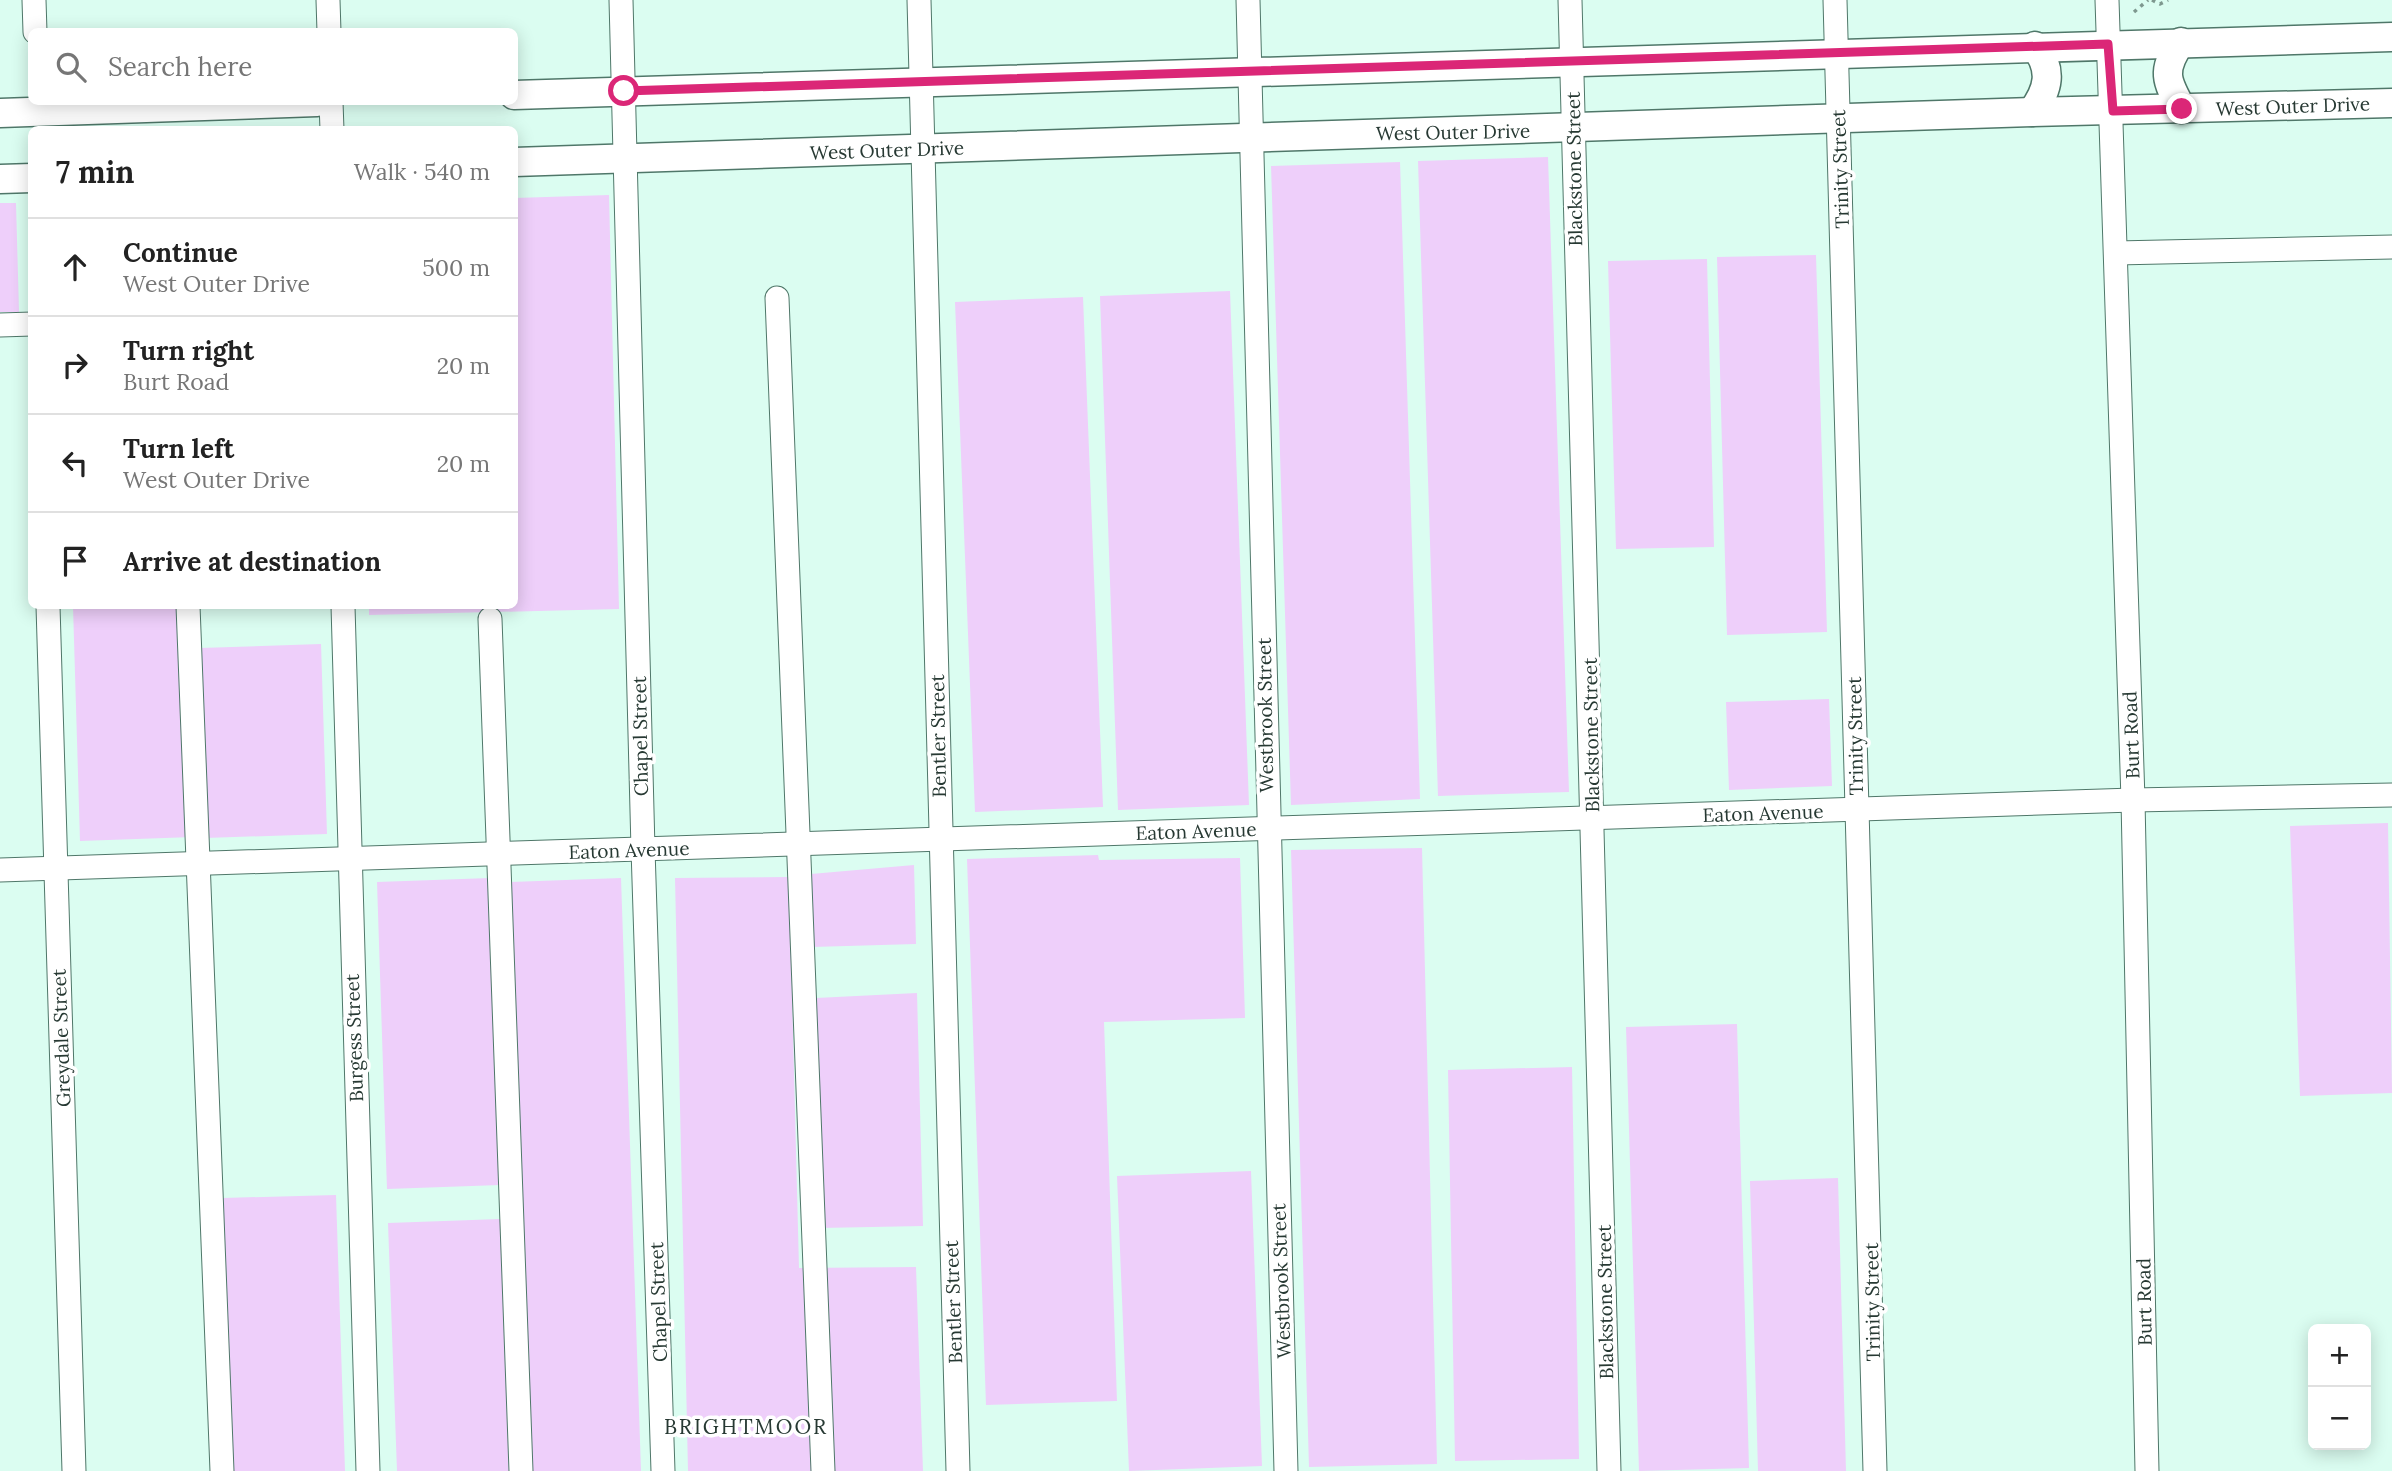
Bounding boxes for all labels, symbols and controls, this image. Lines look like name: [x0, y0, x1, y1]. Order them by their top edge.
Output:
search box: [28, 28, 518, 105]
icon: search: [52, 48, 90, 86]
text: Search here: [108, 50, 252, 83]
route start: [608, 75, 639, 106]
street label: Blackstone Street: [1561, 91, 1587, 247]
street label: West Outer Drive: [2215, 91, 2371, 121]
route end: [2166, 93, 2197, 124]
street label: Trinity Street: [1826, 109, 1854, 229]
street label: West Outer Drive: [1376, 119, 1530, 145]
street label: West Outer Drive: [809, 135, 965, 165]
text: 7 min: [56, 153, 135, 191]
text: Walk · 540 m: [354, 157, 490, 186]
text: Continue: [123, 236, 238, 269]
icon: ahead: [56, 248, 94, 286]
text: 500 m: [422, 253, 490, 282]
text: West Outer Drive: [123, 269, 310, 298]
text: Turn right: [123, 334, 254, 367]
icon: right: [56, 346, 94, 384]
text: 20 m: [437, 351, 490, 380]
text: Burt Road: [123, 367, 229, 396]
text: Turn left: [123, 432, 234, 465]
icon: left: [56, 444, 94, 482]
text: 20 m: [437, 449, 490, 478]
text: West Outer Drive: [123, 465, 310, 494]
icon: arrive: [56, 542, 94, 580]
text: Arrive at destination: [123, 545, 381, 578]
street label: Westbrook Street: [1252, 637, 1278, 793]
street label: Blackstone Street: [1578, 657, 1604, 813]
street label: Bentler Street: [925, 673, 951, 798]
street label: Chapel Street: [627, 675, 653, 796]
street label: Trinity Street: [1842, 676, 1868, 796]
street label: Burt Road: [2117, 691, 2145, 779]
street label: Eaton Avenue: [1702, 799, 1824, 827]
street label: Eaton Avenue: [1135, 817, 1257, 845]
street label: Eaton Avenue: [568, 836, 690, 864]
street label: Greydale Street: [47, 968, 75, 1107]
street label: Burgess Street: [340, 973, 368, 1103]
street label: Westbrook Street: [1266, 1202, 1296, 1359]
street label: Blackstone Street: [1592, 1224, 1618, 1380]
street label: Bentler Street: [939, 1239, 967, 1364]
street label: Chapel Street: [644, 1241, 672, 1362]
street label: Trinity Street: [1859, 1242, 1885, 1362]
street label: Burt Road: [2131, 1258, 2157, 1346]
map controls: [2308, 1324, 2371, 1450]
button: +: [2308, 1324, 2371, 1387]
button: −: [2308, 1387, 2371, 1450]
district label: BRIGHTMOOR: [664, 1413, 828, 1440]

